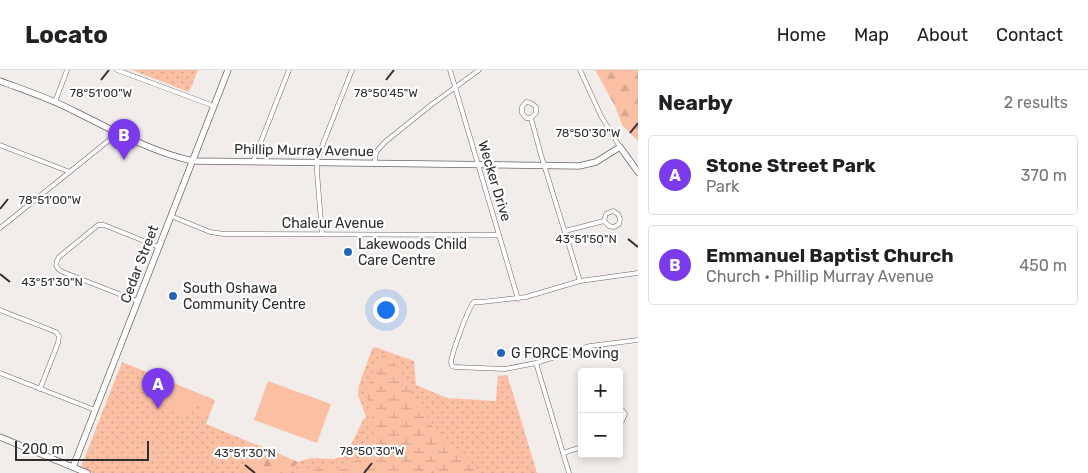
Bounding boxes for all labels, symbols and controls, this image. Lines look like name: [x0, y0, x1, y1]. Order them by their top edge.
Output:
text: Locato: [25, 21, 108, 49]
text: Home: [777, 24, 826, 46]
text: Map: [854, 24, 889, 46]
text: About: [917, 24, 968, 46]
text: Contact: [996, 24, 1063, 46]
text: 78°51'00"W: [70, 86, 133, 100]
text: 78°50'45"W: [354, 86, 418, 100]
text: Nearby: [658, 90, 733, 115]
text: 2 results: [1004, 93, 1068, 112]
pin: B: [108, 119, 140, 160]
text: 78°50'30"W: [556, 126, 621, 140]
street label: Wecker Drive: [474, 139, 515, 224]
street label: Phillip Murray Avenue: [234, 141, 374, 160]
text: Stone Street Park: [706, 154, 876, 177]
text: A: [669, 166, 681, 185]
text: 370 m: [1021, 166, 1067, 185]
text: Park: [706, 177, 739, 196]
text: 78°51'00"W: [19, 193, 82, 207]
street label: Chaleur Avenue: [282, 215, 384, 232]
street label: Cedar Street: [117, 222, 162, 306]
text: 43°51'50"N: [555, 232, 617, 246]
place label: Lakewoods Child Care Centre: [358, 236, 467, 269]
text: Emmanuel Baptist Church: [706, 244, 954, 267]
marker: Lakewoods Child Care Centre: [342, 246, 354, 258]
text: B: [669, 256, 681, 275]
text: 450 m: [1019, 256, 1067, 275]
text: Church · Phillip Murray Avenue: [706, 267, 934, 286]
text: 43°51'30"N: [21, 275, 83, 289]
place label: South Oshawa Community Centre: [183, 280, 306, 313]
marker: South Oshawa Community Centre: [167, 290, 179, 302]
your location: [373, 297, 399, 323]
place label: G FORCE Moving: [511, 345, 619, 362]
marker: G FORCE Moving: [495, 347, 507, 359]
pin: A: [142, 368, 174, 409]
map controls: [578, 368, 623, 458]
button: +: [578, 368, 623, 413]
button: −: [578, 413, 623, 458]
scale bar: [15, 438, 149, 461]
text: 200 m: [22, 441, 64, 458]
text: 78°50'30"W: [340, 444, 405, 458]
text: 43°51'30"N: [214, 446, 276, 460]

